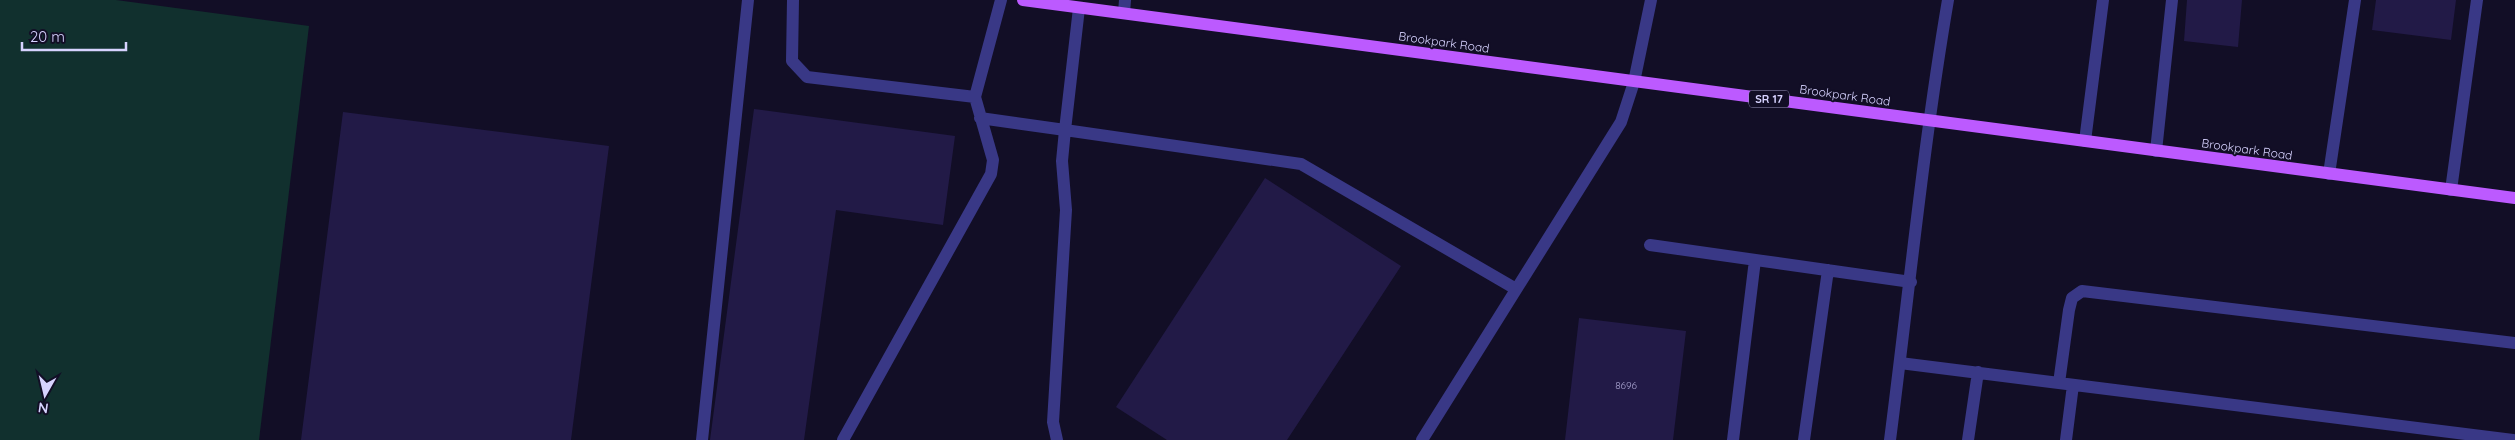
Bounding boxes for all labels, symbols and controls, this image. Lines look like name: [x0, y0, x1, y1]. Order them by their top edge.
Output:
scale bar: [22, 20, 126, 52]
text: 20 m: [30, 27, 65, 46]
street label: Brookpark Road: [1398, 28, 1490, 56]
street label: Brookpark Road: [1799, 81, 1891, 109]
road number: SR 17: [1749, 90, 1789, 108]
street label: Brookpark Road: [2201, 135, 2293, 163]
north arrow: [20, 370, 70, 420]
house number: 8696: [1615, 379, 1637, 392]
text: N: [37, 398, 50, 418]

